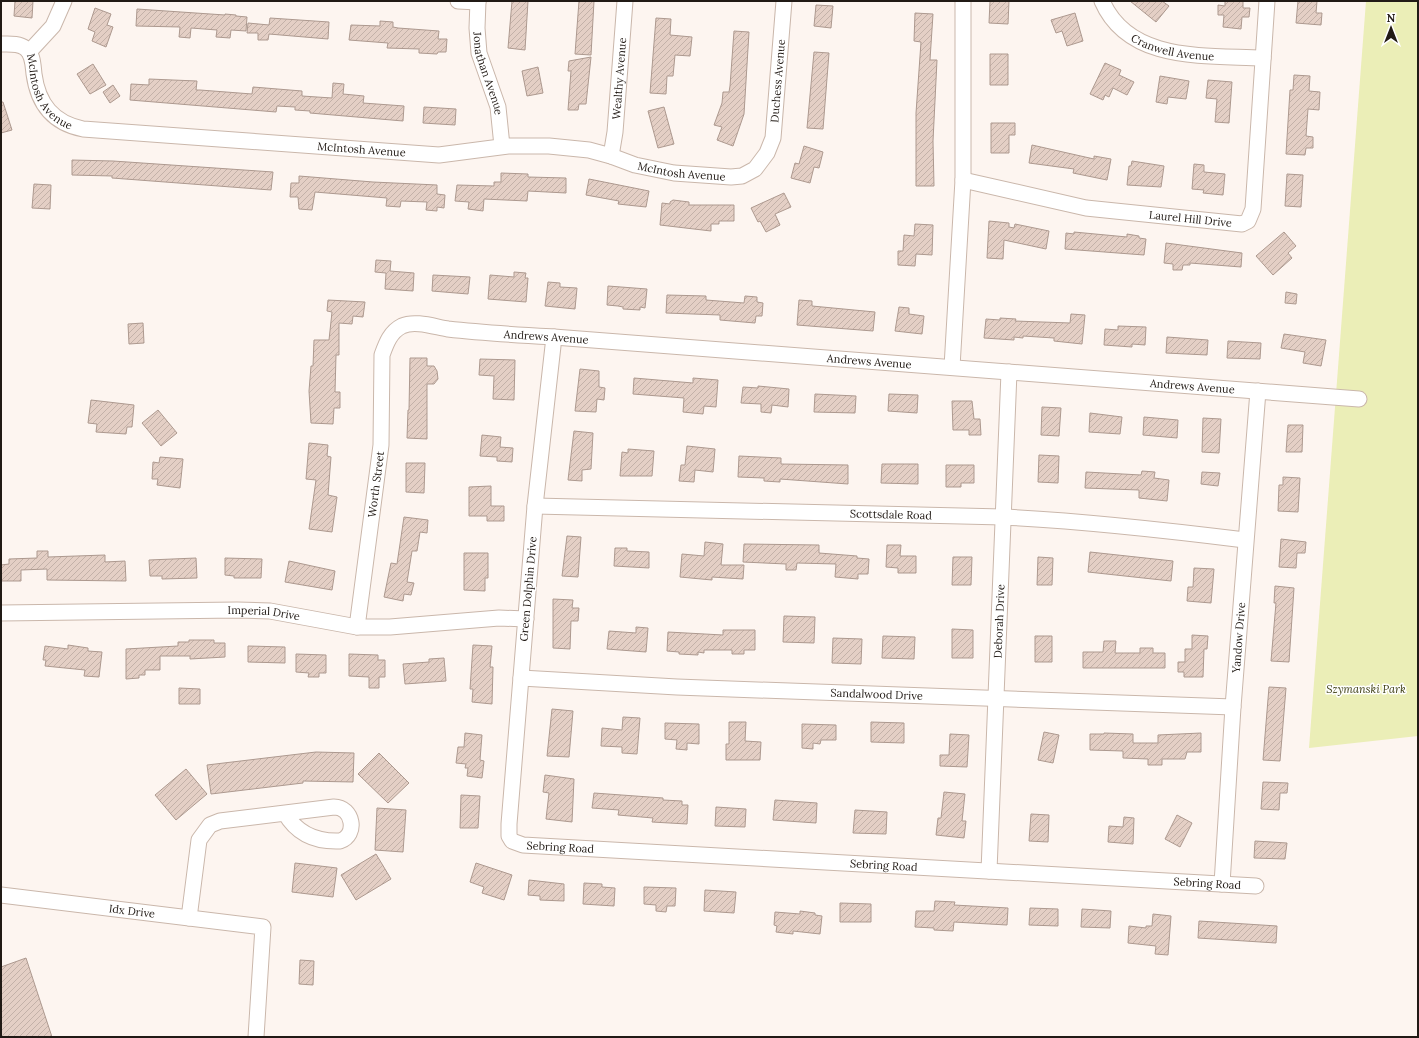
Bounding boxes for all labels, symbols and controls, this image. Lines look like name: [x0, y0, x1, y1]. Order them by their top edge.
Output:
north arrow: [1371, 8, 1411, 48]
text: N: [1387, 11, 1396, 25]
street label: Jonathan Avenue: [470, 30, 506, 116]
street label: Cranwell Avenue: [1128, 31, 1215, 63]
street label: Wealthy Avenue: [609, 37, 629, 120]
street label: Duchess Avenue: [767, 39, 788, 123]
street label: McIntosh Avenue: [24, 52, 75, 132]
street label: McIntosh Avenue: [317, 139, 406, 160]
street label: McIntosh Avenue: [636, 159, 726, 184]
street label: Laurel Hill Drive: [1148, 207, 1233, 230]
street label: Andrews Avenue: [502, 327, 589, 347]
street label: Andrews Avenue: [825, 351, 912, 372]
street label: Andrews Avenue: [1148, 376, 1235, 396]
street label: Worth Street: [365, 449, 387, 518]
street label: Scottsdale Road: [850, 506, 932, 522]
street label: Green Dolphin Drive: [516, 536, 540, 642]
street label: Deborah Drive: [991, 584, 1007, 659]
street label: Yandow Drive: [1229, 602, 1248, 674]
street label: Imperial Drive: [227, 603, 301, 623]
park label: Szymanski Park: [1326, 682, 1406, 696]
street label: Sandalwood Drive: [830, 686, 923, 703]
street label: Sebring Road: [526, 838, 595, 856]
street label: Sebring Road: [850, 856, 918, 874]
street label: Sebring Road: [1173, 874, 1242, 892]
street label: Idx Drive: [108, 901, 156, 921]

